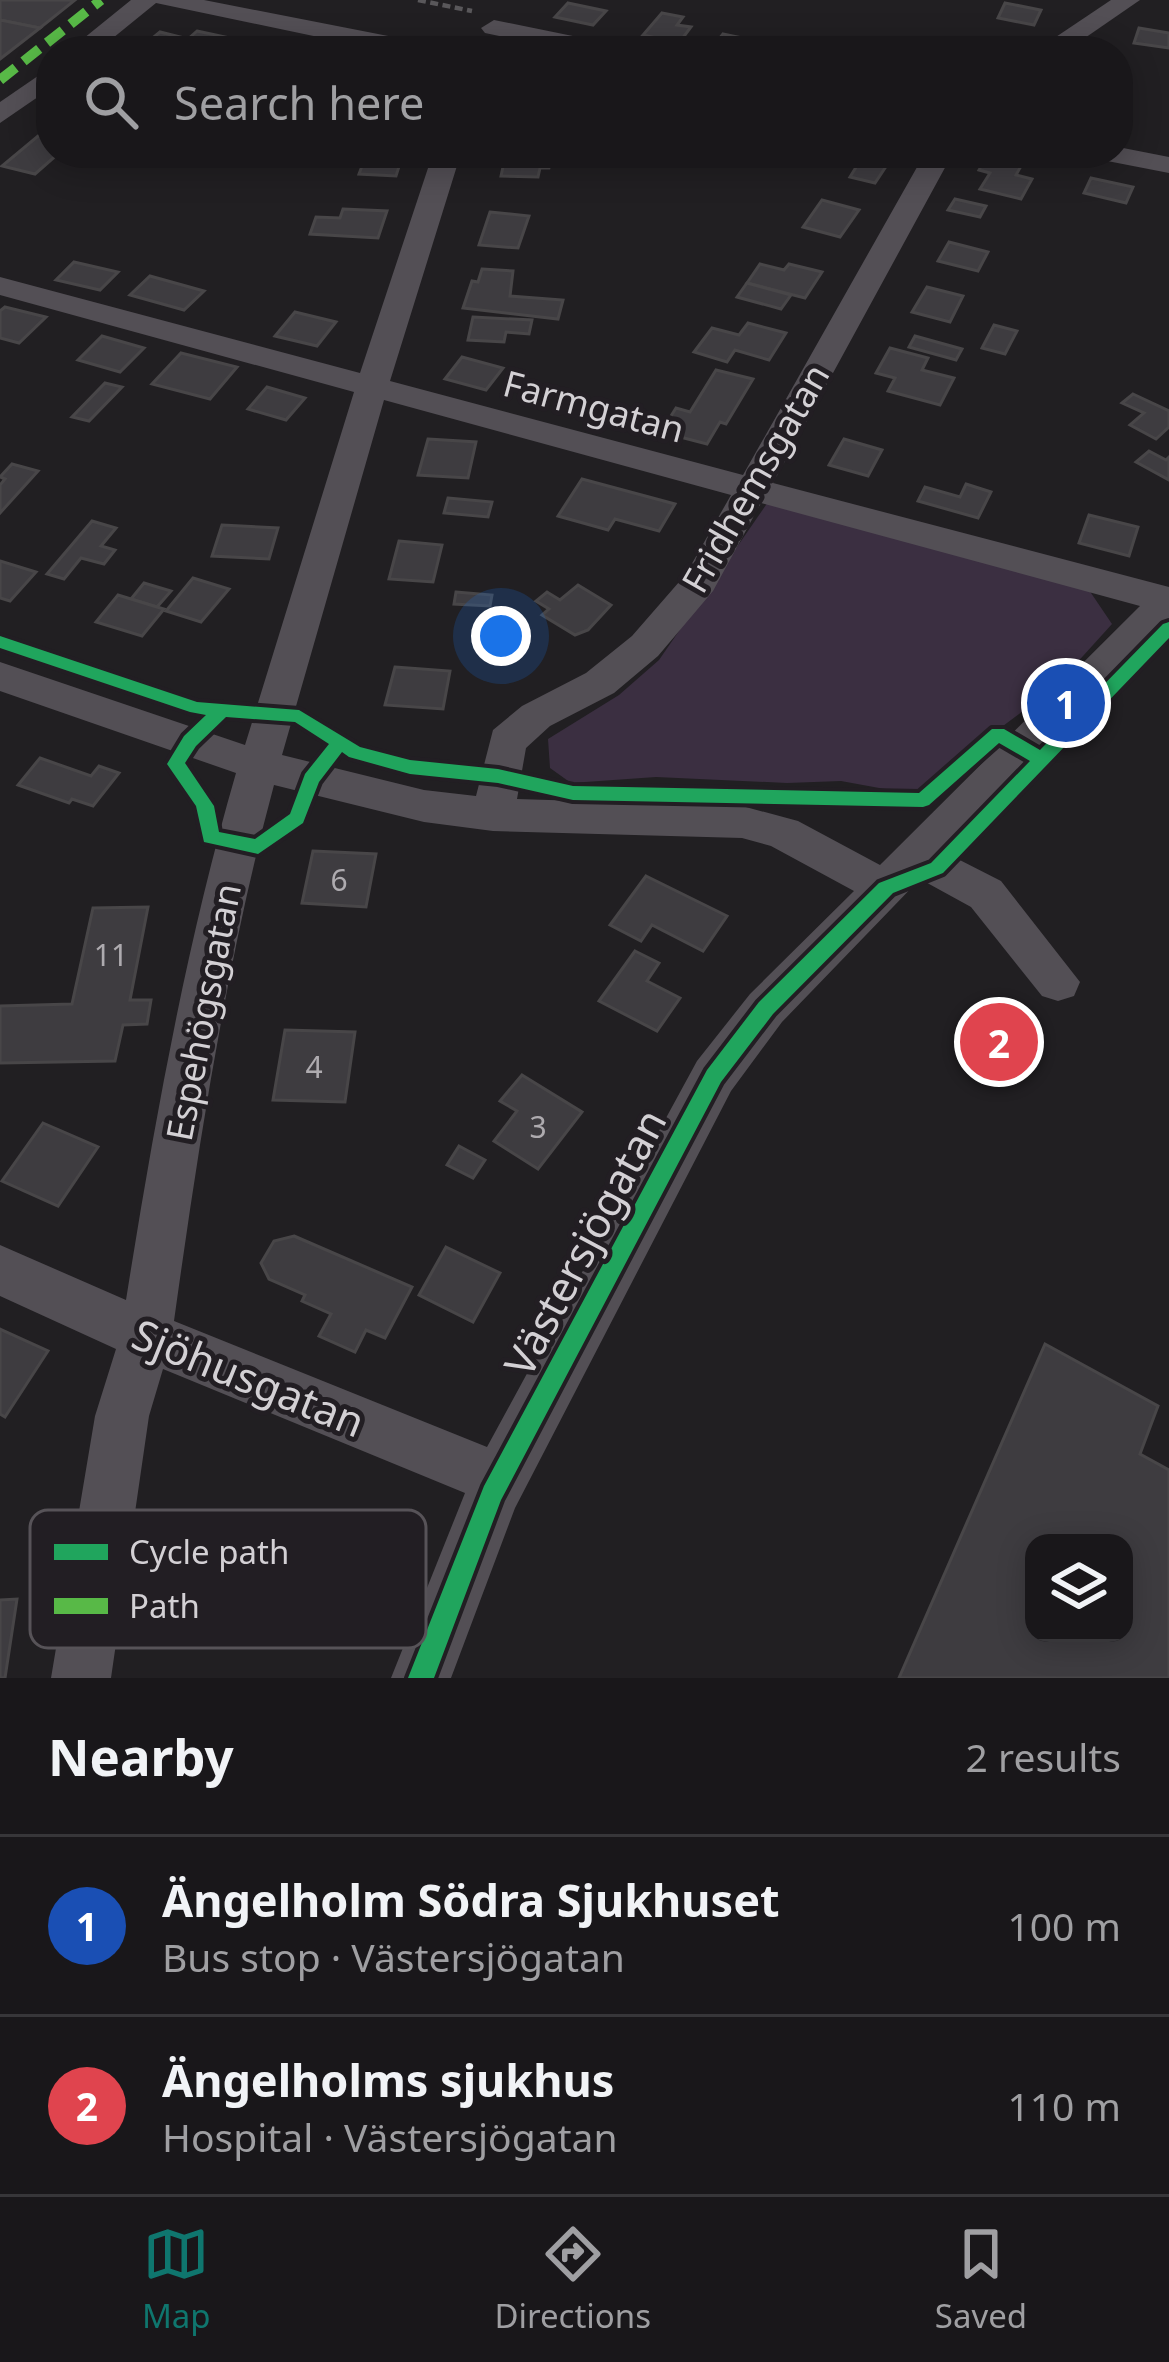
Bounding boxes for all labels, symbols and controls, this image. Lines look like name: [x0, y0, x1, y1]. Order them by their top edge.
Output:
search box: [36, 36, 1133, 168]
icon: search: [78, 69, 144, 135]
text: Search here: [174, 72, 424, 133]
street label: Fridhemsgatan: [670, 355, 840, 601]
street label: Farmgatan: [498, 358, 690, 454]
your location: [471, 606, 531, 666]
pin: 1: [1027, 658, 1105, 748]
house number: 6: [330, 859, 348, 900]
street label: Espehögsgatan: [154, 879, 252, 1145]
house number: 11: [94, 934, 128, 975]
pin: 2: [960, 997, 1038, 1087]
house number: 4: [305, 1046, 323, 1087]
street label: Västersjögatan: [490, 1099, 678, 1385]
house number: 3: [529, 1106, 547, 1147]
street label: Sjöhusgatan: [125, 1305, 373, 1449]
legend: [30, 1510, 426, 1648]
text: Cycle path: [129, 1529, 289, 1574]
map controls: [1025, 1534, 1133, 1642]
button: layers: [1025, 1534, 1133, 1642]
text: Path: [129, 1583, 200, 1628]
text: Nearby: [48, 1721, 234, 1791]
text: 2 results: [966, 1730, 1121, 1783]
text: Ängelholm Södra Sjukhuset: [162, 1869, 780, 1930]
text: 1: [76, 1899, 98, 1952]
text: 100 m: [1007, 1899, 1121, 1952]
text: Bus stop · Västersjögatan: [162, 1930, 625, 1983]
text: Ängelholms sjukhus: [162, 2049, 614, 2110]
text: 2: [76, 2079, 98, 2132]
text: 110 m: [1007, 2079, 1121, 2132]
text: Hospital · Västersjögatan: [162, 2110, 618, 2163]
tab: Map: [142, 2221, 211, 2338]
tab: Directions: [494, 2221, 651, 2338]
tab: Saved: [935, 2221, 1027, 2338]

